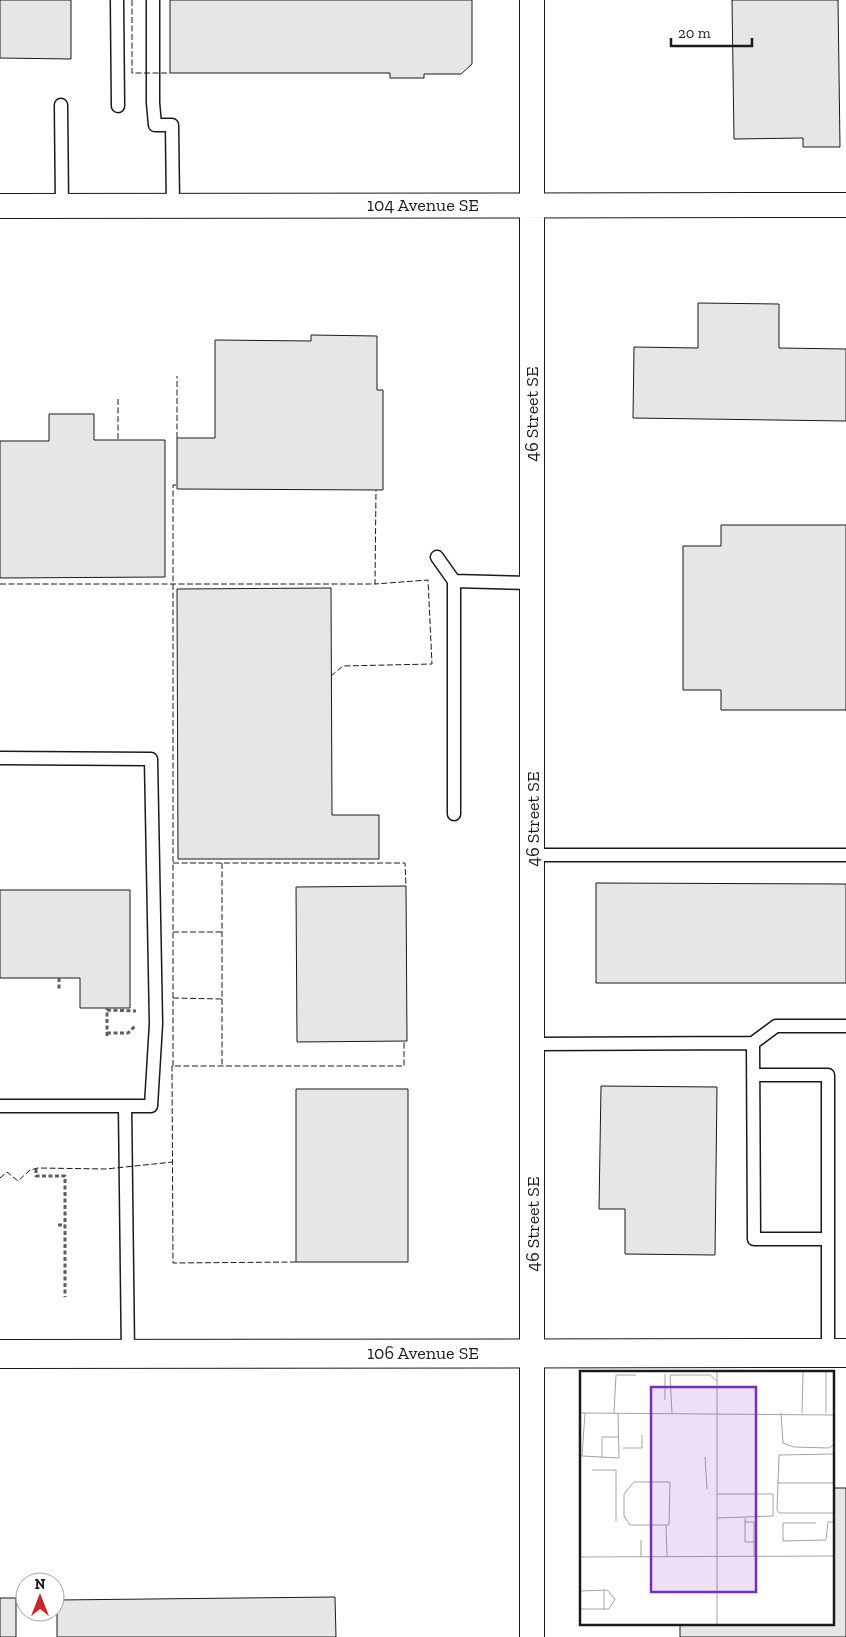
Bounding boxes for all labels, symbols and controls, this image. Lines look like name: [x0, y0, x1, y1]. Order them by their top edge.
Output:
scale bar: [671, 15, 752, 47]
text: 20 m: [678, 24, 711, 42]
street label: 104 Avenue SE: [367, 194, 479, 216]
street label: 46 Street SE: [521, 366, 543, 462]
street label: 46 Street SE: [522, 771, 544, 867]
street label: 46 Street SE: [522, 1176, 544, 1272]
street label: 106 Avenue SE: [367, 1342, 479, 1364]
inset map: [580, 1371, 834, 1624]
north arrow: [15, 1572, 65, 1622]
text: N: [35, 1576, 46, 1593]

